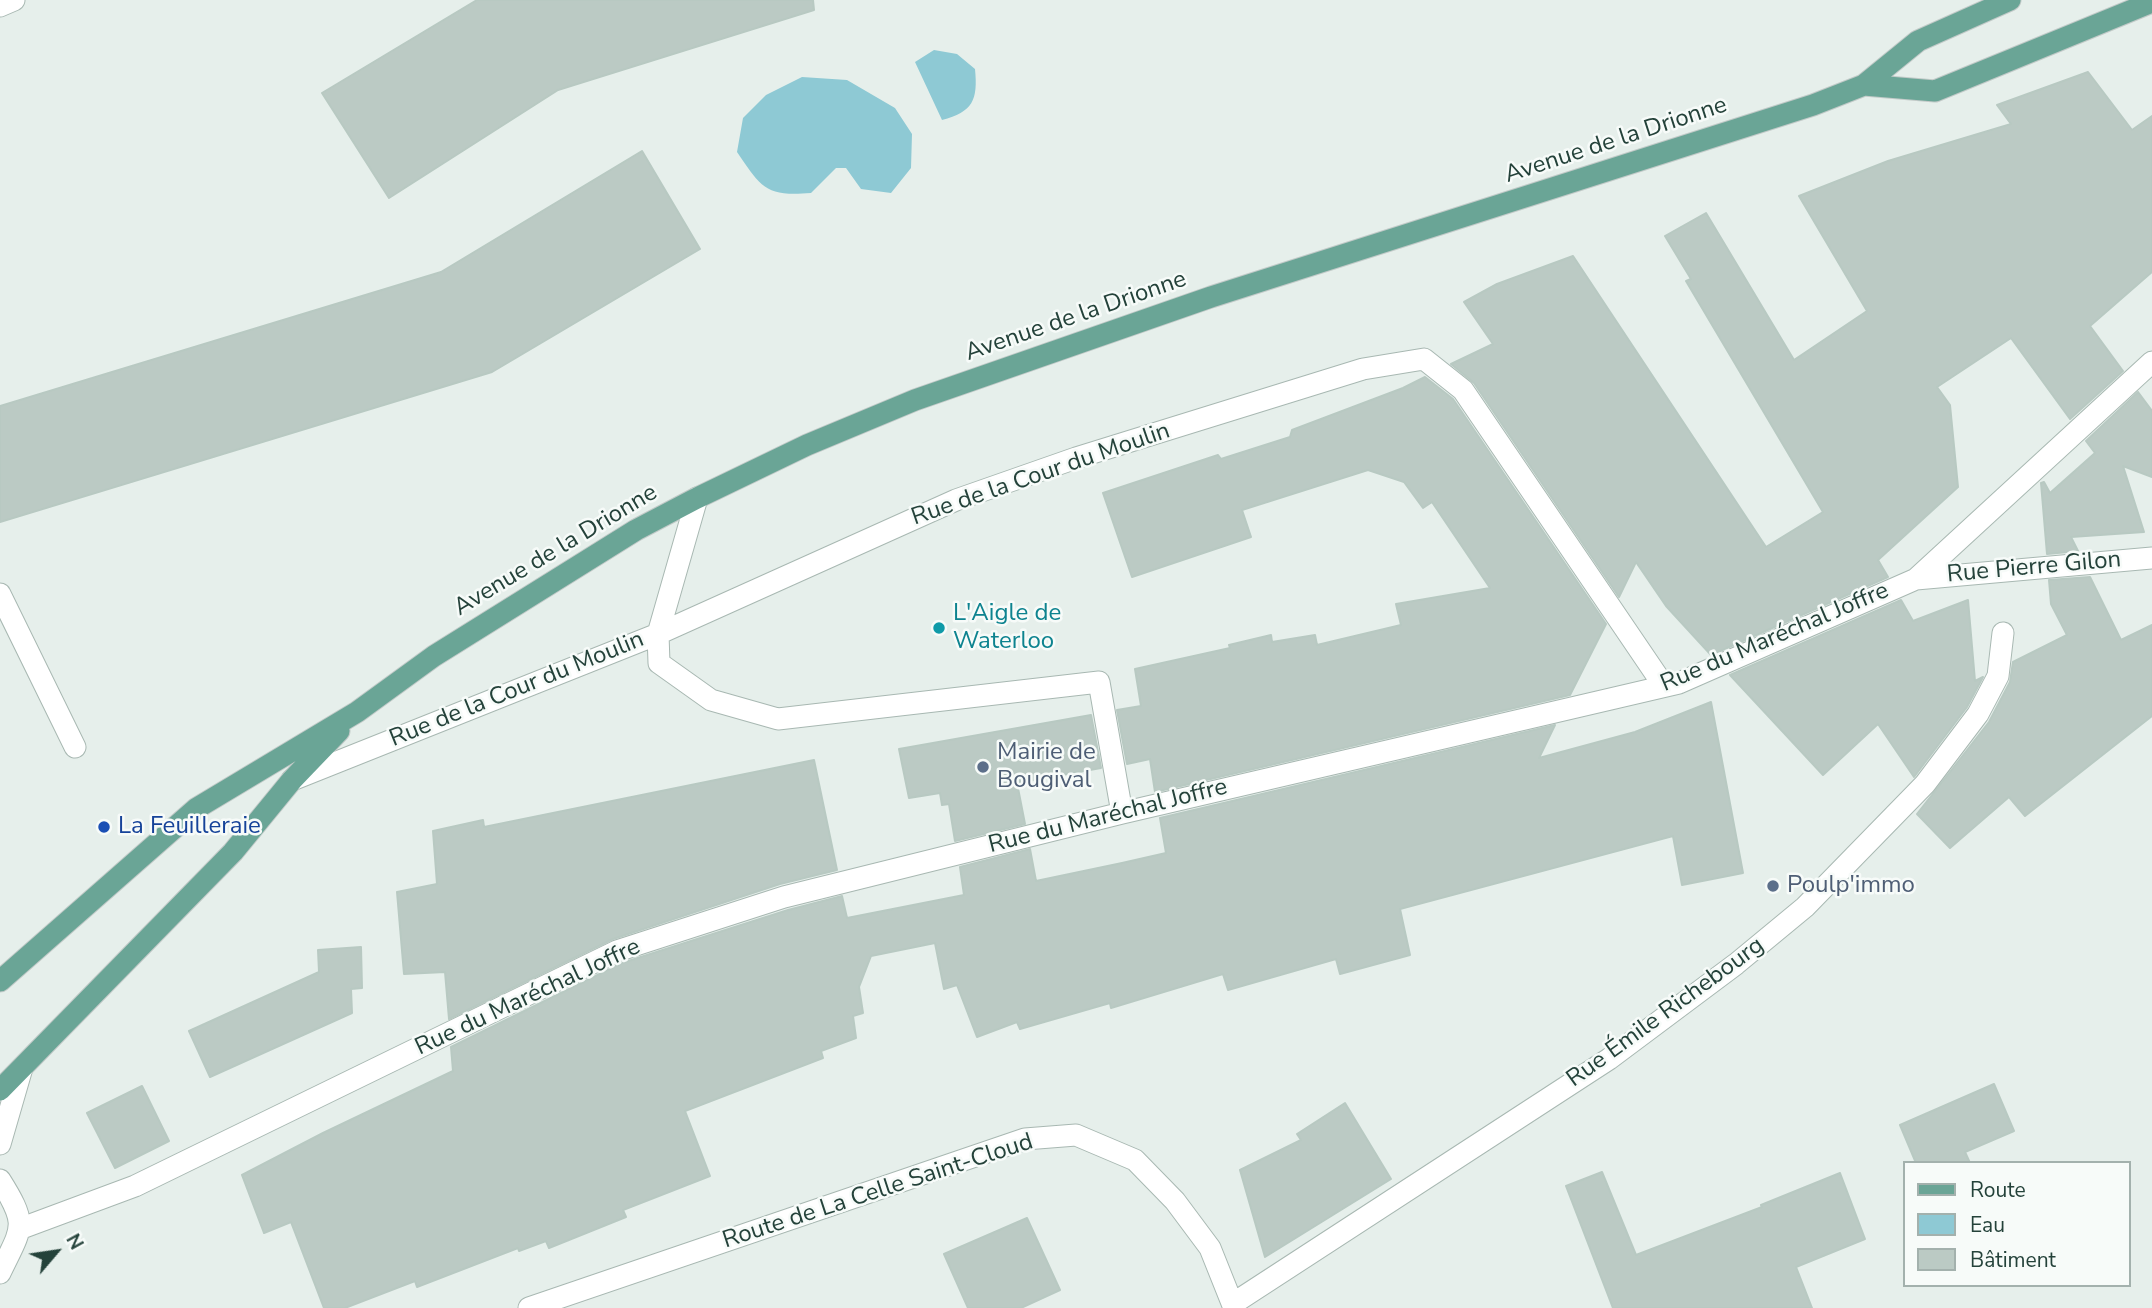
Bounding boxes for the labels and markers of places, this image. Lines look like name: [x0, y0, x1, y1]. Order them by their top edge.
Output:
place label: L'Aigle de Waterloo: [953, 600, 1061, 656]
marker: L'Aigle de Waterloo: [931, 620, 947, 636]
place label: Mairie de Bougival: [997, 739, 1096, 795]
marker: Mairie de Bougival: [975, 759, 991, 775]
place label: La Feuilleraie: [118, 813, 261, 841]
marker: La Feuilleraie: [96, 819, 112, 835]
place label: Poulp'immo: [1787, 872, 1915, 900]
marker: Poulp'immo: [1765, 878, 1781, 894]

